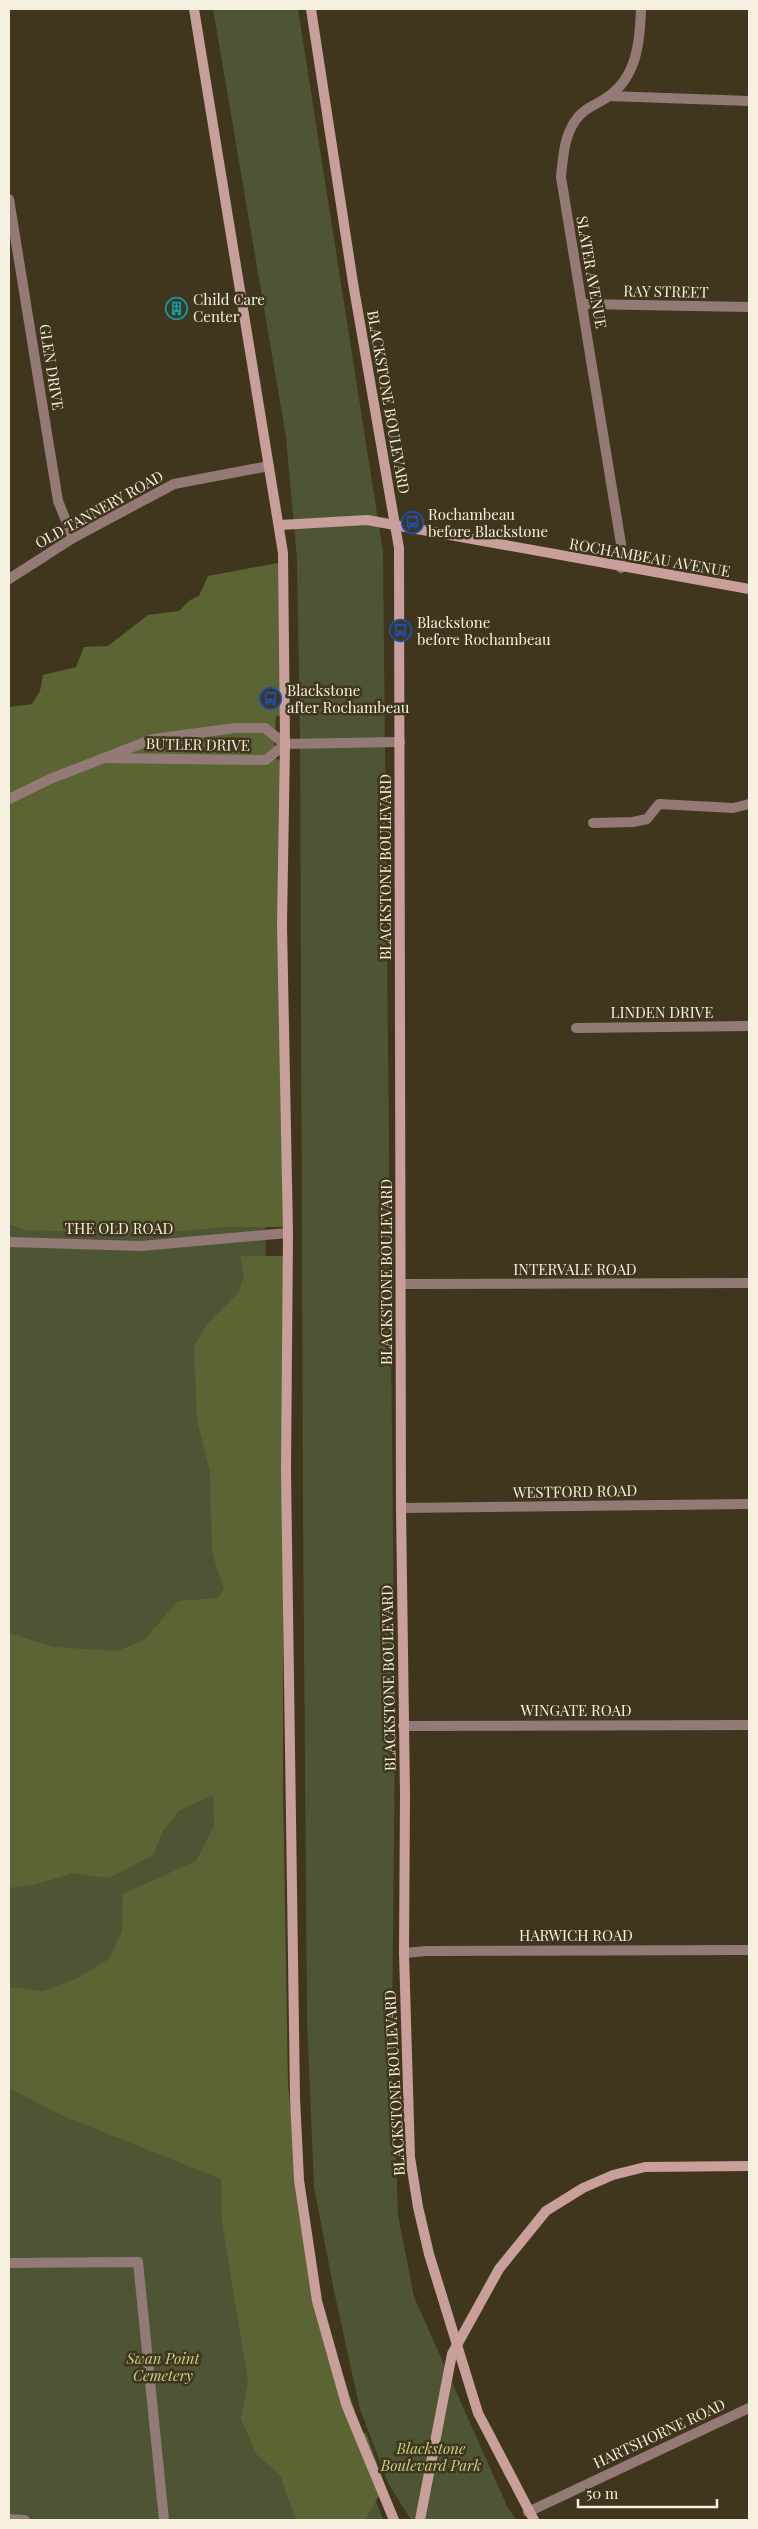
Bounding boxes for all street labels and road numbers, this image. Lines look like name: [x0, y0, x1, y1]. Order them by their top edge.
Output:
street label: SLATER AVENUE: [572, 214, 612, 330]
street label: RAY STREET: [623, 280, 709, 302]
street label: BLACKSTONE BOULEVARD: [363, 309, 415, 496]
street label: GLEN DRIVE: [35, 323, 69, 411]
street label: OLD TANNERY ROAD: [31, 465, 167, 553]
street label: ROCHAMBEAU AVENUE: [568, 533, 732, 581]
street label: BUTLER DRIVE: [146, 733, 250, 755]
street label: BLACKSTONE BOULEVARD: [375, 774, 395, 960]
street label: LINDEN DRIVE: [611, 1002, 713, 1022]
street label: BLACKSTONE BOULEVARD: [376, 1179, 396, 1365]
street label: THE OLD ROAD: [65, 1218, 173, 1238]
street label: INTERVALE ROAD: [513, 1259, 637, 1279]
street label: WESTFORD ROAD: [512, 1480, 638, 1502]
street label: BLACKSTONE BOULEVARD: [376, 1585, 400, 1771]
street label: WINGATE ROAD: [519, 1700, 632, 1720]
street label: HARWICH ROAD: [519, 1925, 633, 1945]
street label: BLACKSTONE BOULEVARD: [379, 1989, 409, 2176]
street label: HARTSHORNE ROAD: [590, 2394, 728, 2472]

